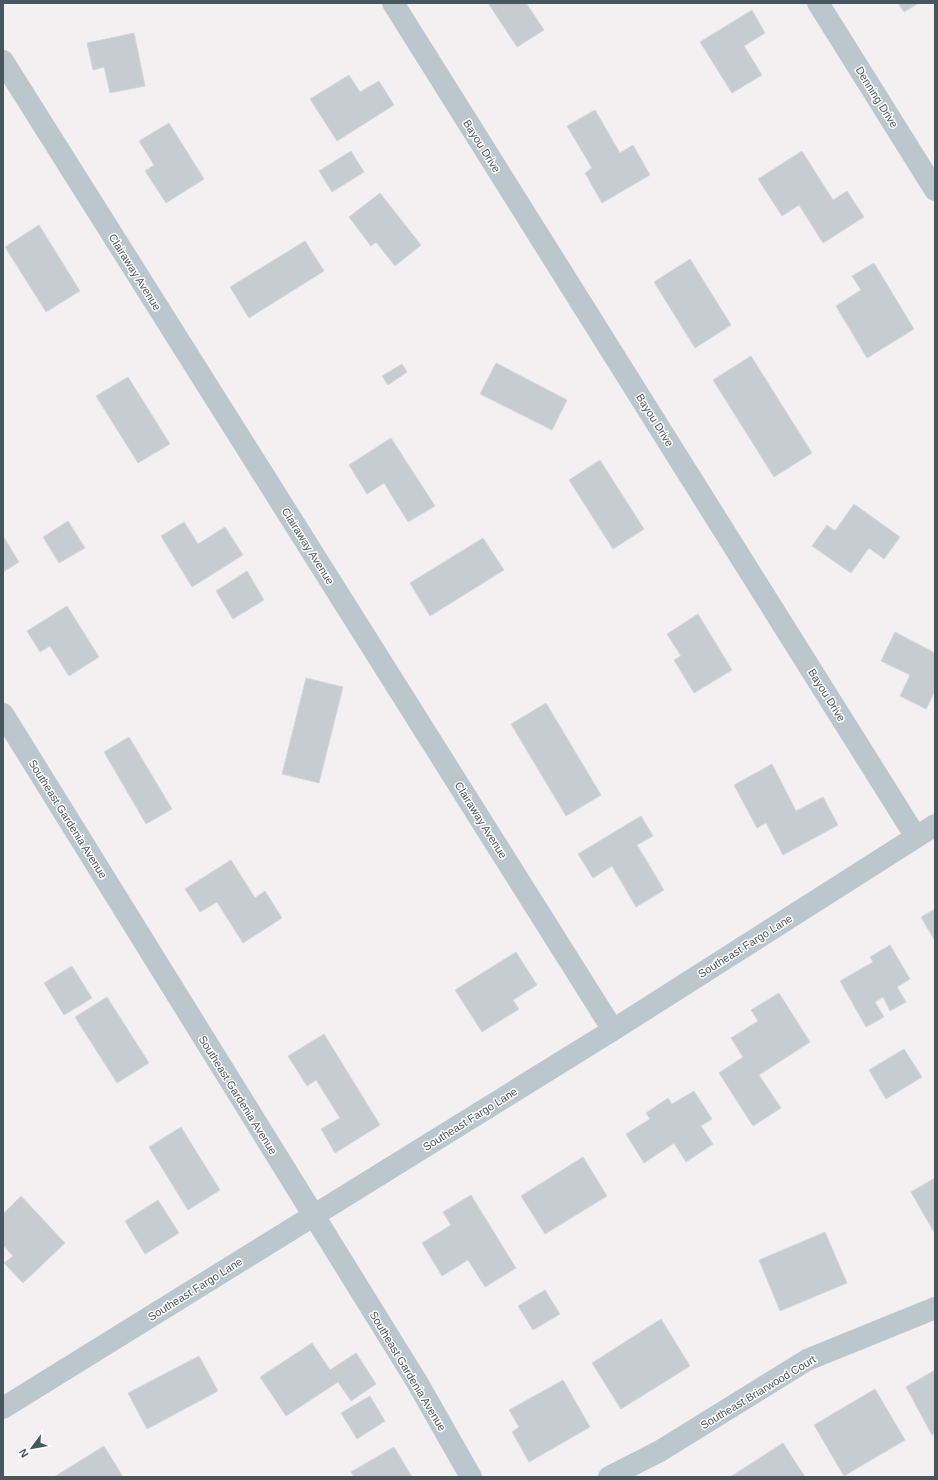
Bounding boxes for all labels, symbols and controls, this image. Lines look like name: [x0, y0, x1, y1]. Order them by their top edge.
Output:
street label: Denning Drive: [853, 64, 901, 130]
street label: Bayou Drive: [461, 117, 503, 175]
street label: Clairaway Avenue: [107, 232, 163, 312]
street label: Bayou Drive: [634, 391, 676, 449]
street label: Clairaway Avenue: [280, 506, 336, 586]
street label: Bayou Drive: [806, 666, 848, 724]
street label: Southeast Gardenia Avenue: [27, 758, 109, 880]
street label: Clairaway Avenue: [453, 780, 509, 860]
street label: Southeast Fargo Lane: [696, 912, 794, 980]
street label: Southeast Gardenia Avenue: [197, 1034, 279, 1156]
street label: Southeast Fargo Lane: [421, 1085, 519, 1153]
street label: Southeast Fargo Lane: [146, 1255, 244, 1323]
street label: Southeast Gardenia Avenue: [367, 1309, 449, 1433]
street label: Southeast Briarwood Court: [698, 1353, 818, 1431]
north arrow: [12, 1428, 52, 1468]
text: N: [16, 1447, 31, 1460]

